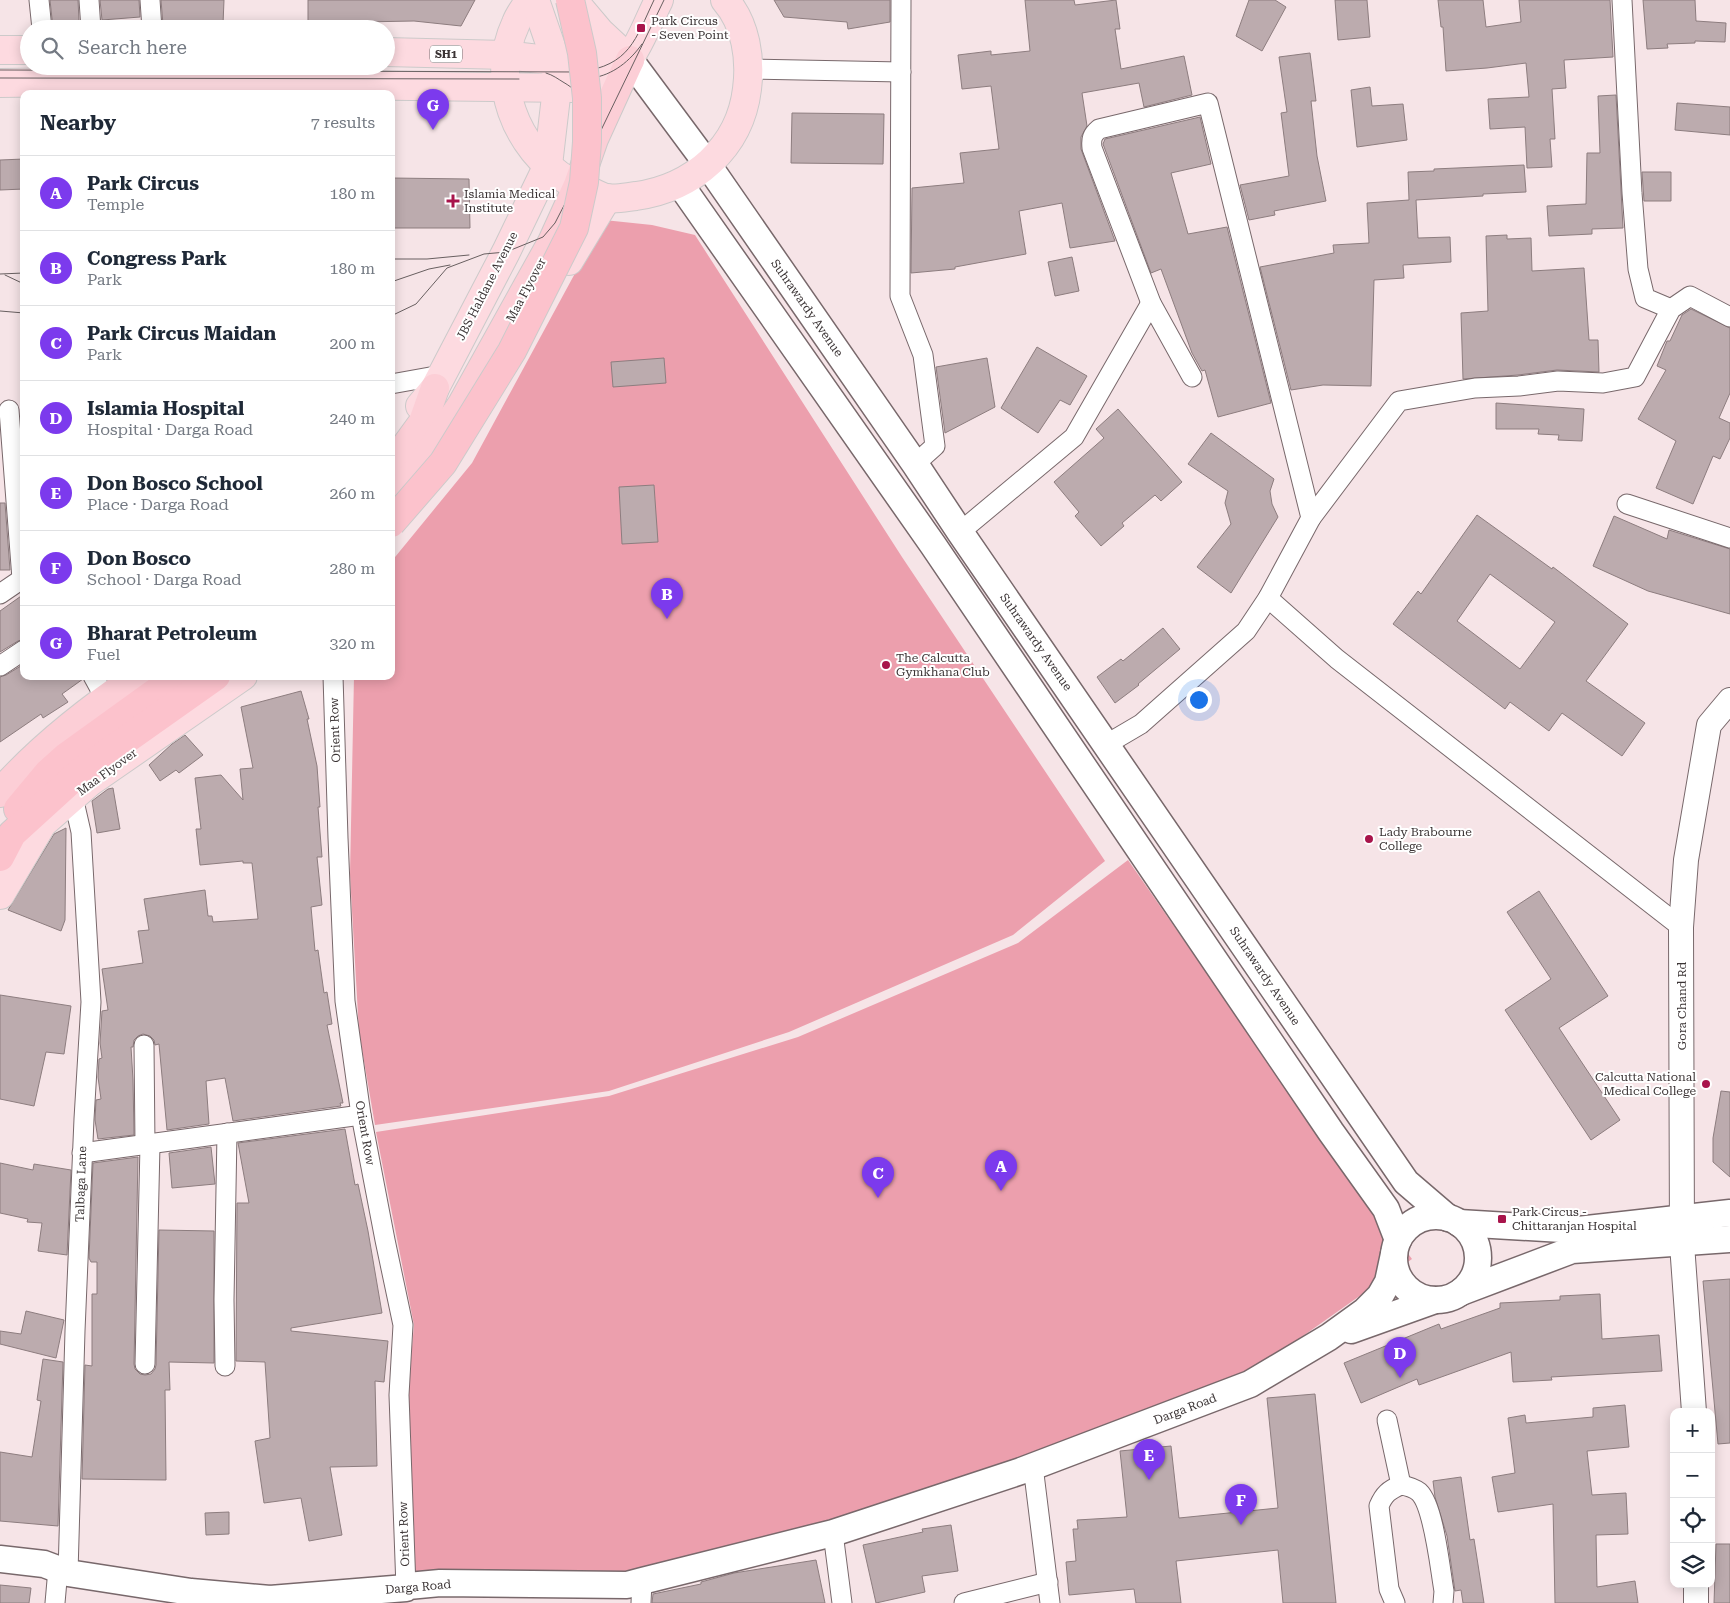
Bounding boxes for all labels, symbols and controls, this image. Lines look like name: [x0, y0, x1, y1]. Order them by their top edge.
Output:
place label: Park Circus - Seven Point: [651, 14, 729, 42]
search box: [20, 20, 395, 75]
marker: Park Circus - Seven Point: [635, 22, 647, 34]
icon: search: [38, 34, 66, 62]
text: Search here: [78, 36, 187, 59]
road number: SH1: [430, 46, 462, 62]
pin: G: [417, 89, 449, 130]
text: Nearby: [40, 111, 116, 135]
text: 7 results: [311, 113, 375, 132]
text: Park Circus: [87, 172, 199, 195]
text: A: [50, 184, 62, 203]
text: 180 m: [329, 184, 375, 203]
place label: Islamia Medical Institute: [464, 187, 555, 215]
marker: Islamia Medical Institute: [446, 194, 460, 208]
text: Temple: [87, 195, 144, 214]
street label: JBS Haldane Avenue: [454, 229, 521, 343]
text: Congress Park: [87, 247, 227, 270]
street label: Maa Flyover: [503, 256, 549, 324]
street label: Suhrawardy Avenue: [768, 257, 846, 360]
text: B: [50, 259, 62, 278]
text: 180 m: [329, 259, 375, 278]
text: Park: [87, 270, 122, 289]
text: Park Circus Maidan: [87, 322, 276, 345]
text: C: [50, 334, 62, 353]
text: 200 m: [329, 334, 375, 353]
text: Park: [87, 345, 122, 364]
text: Islamia Hospital: [87, 397, 244, 420]
text: D: [50, 409, 62, 428]
text: 240 m: [329, 409, 375, 428]
text: Hospital · Darga Road: [87, 420, 253, 439]
text: Don Bosco School: [87, 472, 263, 495]
text: E: [51, 484, 61, 503]
text: 260 m: [329, 484, 375, 503]
text: Place · Darga Road: [87, 495, 229, 514]
text: Don Bosco: [87, 547, 191, 570]
text: F: [51, 559, 61, 578]
text: 280 m: [329, 559, 375, 578]
text: School · Darga Road: [87, 570, 241, 589]
pin: B: [651, 578, 683, 619]
street label: Suhrawardy Avenue: [997, 591, 1075, 694]
text: Bharat Petroleum: [87, 622, 257, 645]
text: G: [50, 634, 62, 653]
text: 320 m: [329, 634, 375, 653]
text: Fuel: [87, 645, 120, 664]
place label: The Calcutta Gymkhana Club: [896, 651, 990, 679]
marker: The Calcutta Gymkhana Club: [880, 659, 892, 671]
your location: [1186, 687, 1212, 713]
street label: Orient Row: [327, 697, 343, 763]
street label: Maa Flyover: [74, 746, 140, 798]
place label: Lady Brabourne College: [1379, 825, 1472, 853]
marker: Lady Brabourne College: [1363, 833, 1375, 845]
street label: Suhrawardy Avenue: [1227, 924, 1303, 1028]
street label: Gora Chand Rd: [1675, 961, 1689, 1050]
place label: Calcutta National Medical College: [1595, 1070, 1696, 1098]
marker: Calcutta National Medical College: [1700, 1078, 1712, 1090]
street label: Orient Row: [352, 1100, 378, 1166]
street label: Talbaga Lane: [73, 1145, 89, 1222]
pin: A: [985, 1150, 1017, 1191]
pin: C: [862, 1157, 894, 1198]
place label: Park Circus - Chittaranjan Hospital: [1512, 1205, 1637, 1233]
marker: Park Circus - Chittaranjan Hospital: [1496, 1213, 1508, 1225]
pin: D: [1384, 1337, 1416, 1378]
street label: Darga Road: [1152, 1390, 1219, 1427]
map controls: [1670, 1408, 1715, 1588]
button: +: [1670, 1408, 1715, 1453]
pin: E: [1133, 1439, 1165, 1480]
button: −: [1670, 1453, 1715, 1498]
pin: F: [1225, 1484, 1257, 1525]
button: locate: [1670, 1498, 1715, 1543]
street label: Orient Row: [396, 1501, 412, 1567]
button: layers: [1670, 1543, 1715, 1588]
street label: Darga Road: [384, 1577, 452, 1597]

